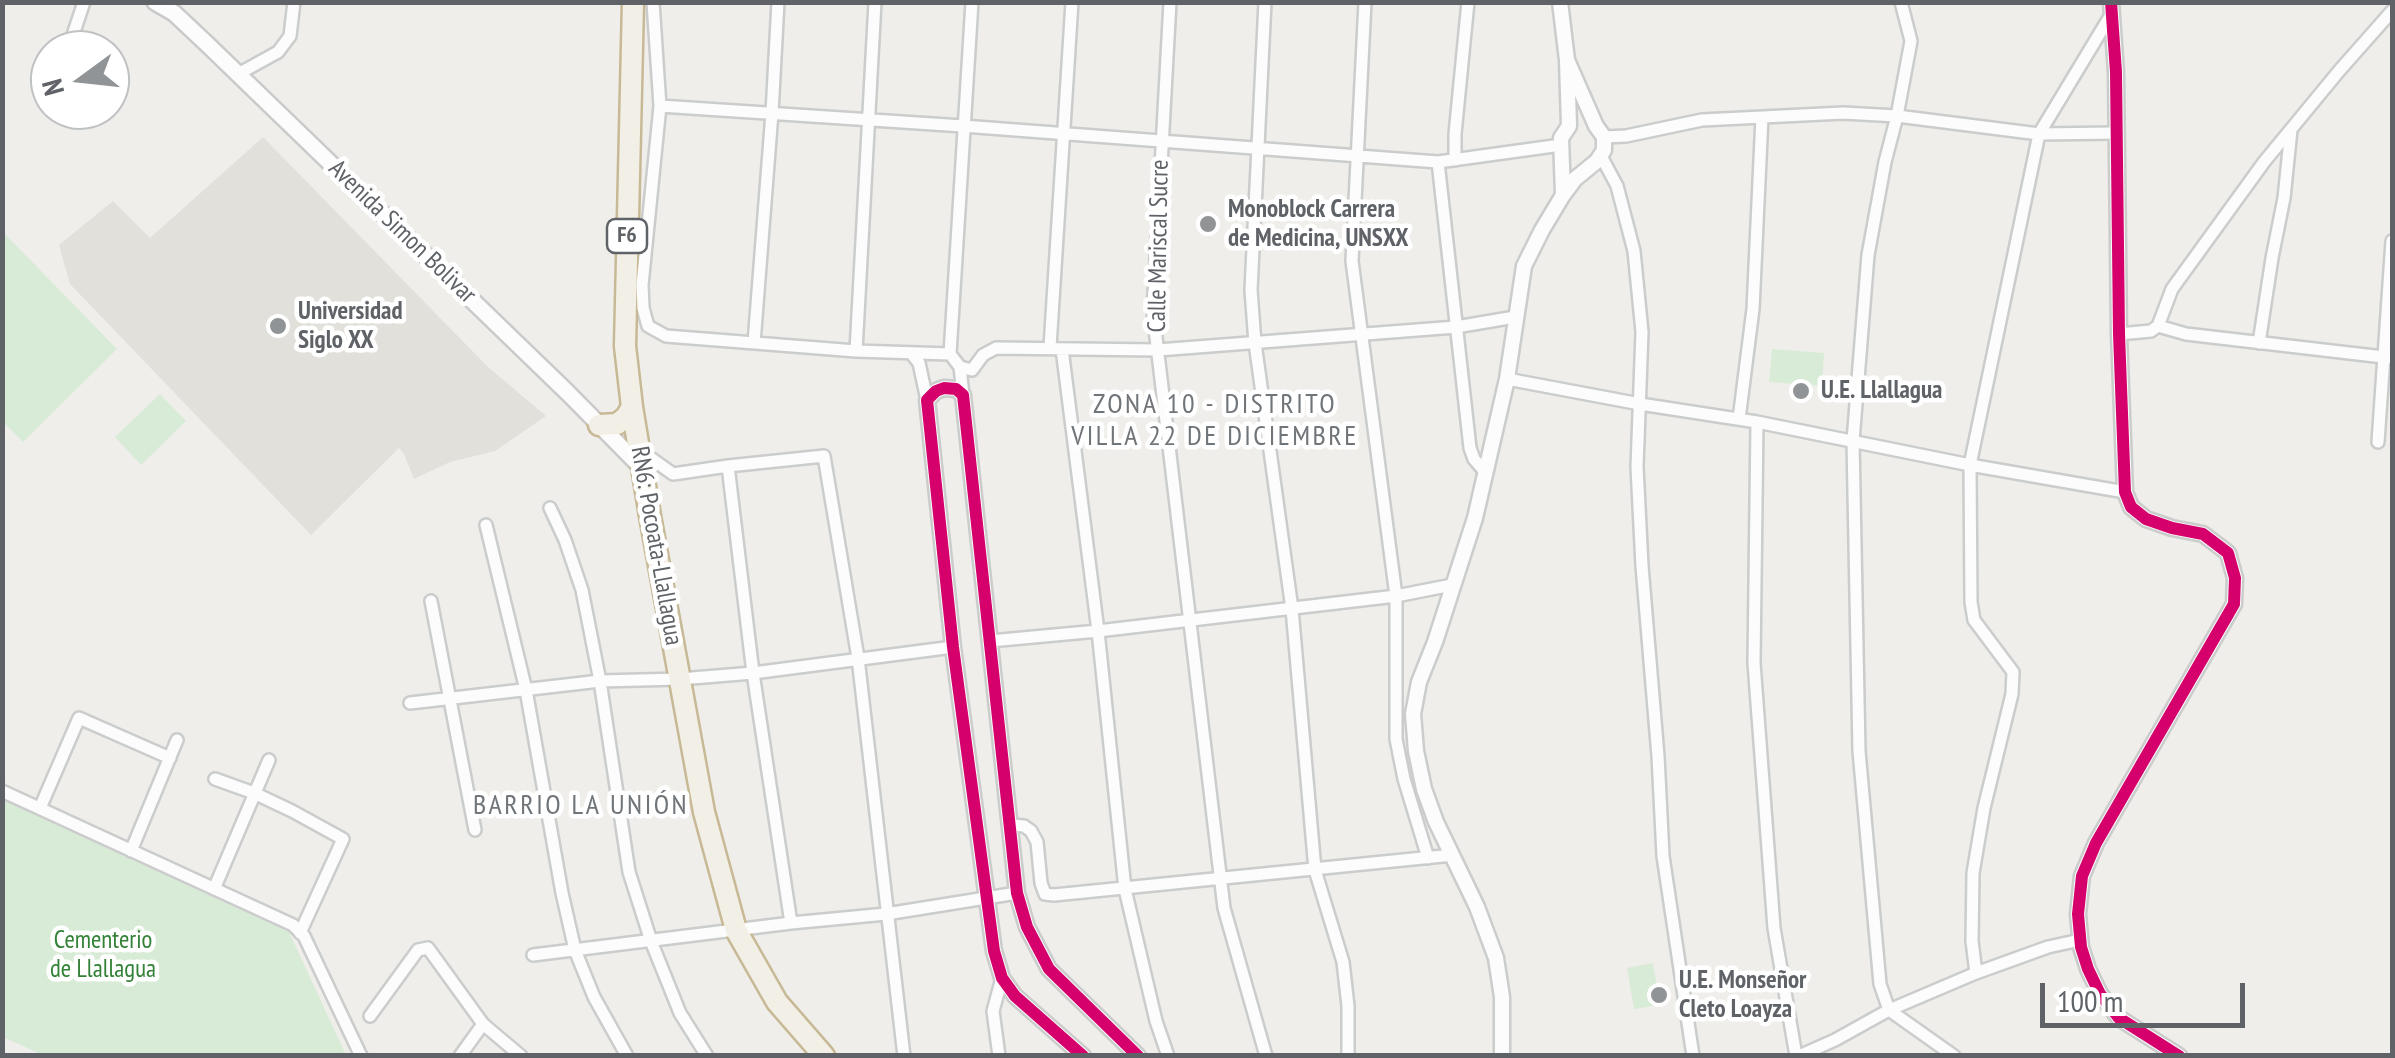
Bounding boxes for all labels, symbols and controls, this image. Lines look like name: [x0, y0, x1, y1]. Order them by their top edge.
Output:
north arrow: [30, 30, 130, 130]
text: N: [33, 75, 72, 99]
street label: Avenida Simon Bolivar: [322, 154, 482, 310]
street label: Calle Mariscal Sucre: [1142, 159, 1176, 333]
place label: Monoblock Carrera de Medicina, UNSXX: [1228, 195, 1408, 254]
marker: Monoblock Carrera de Medicina, UNSXX: [1197, 213, 1219, 235]
road number: F6: [607, 219, 647, 253]
place label: Universidad Siglo XX: [298, 297, 403, 356]
marker: Universidad Siglo XX: [267, 315, 289, 337]
place label: U.E. Llallagua: [1821, 376, 1942, 406]
marker: U.E. Llallagua: [1790, 380, 1812, 402]
district label: ZONA 10 - DISTRITO VILLA 22 DE DICIEMBRE: [1071, 388, 1359, 454]
street label: RN6: Pocoata-Llallagua: [624, 444, 688, 648]
district label: BARRIO LA UNIÓN: [473, 789, 689, 823]
park label: Cementerio de Llallagua: [50, 926, 156, 985]
scale bar: [2045, 963, 2250, 1025]
place label: U.E. Monseñor Cleto Loayza: [1679, 966, 1806, 1025]
text: 100 m: [2057, 981, 2123, 1020]
marker: U.E. Monseñor Cleto Loayza: [1648, 984, 1670, 1006]

